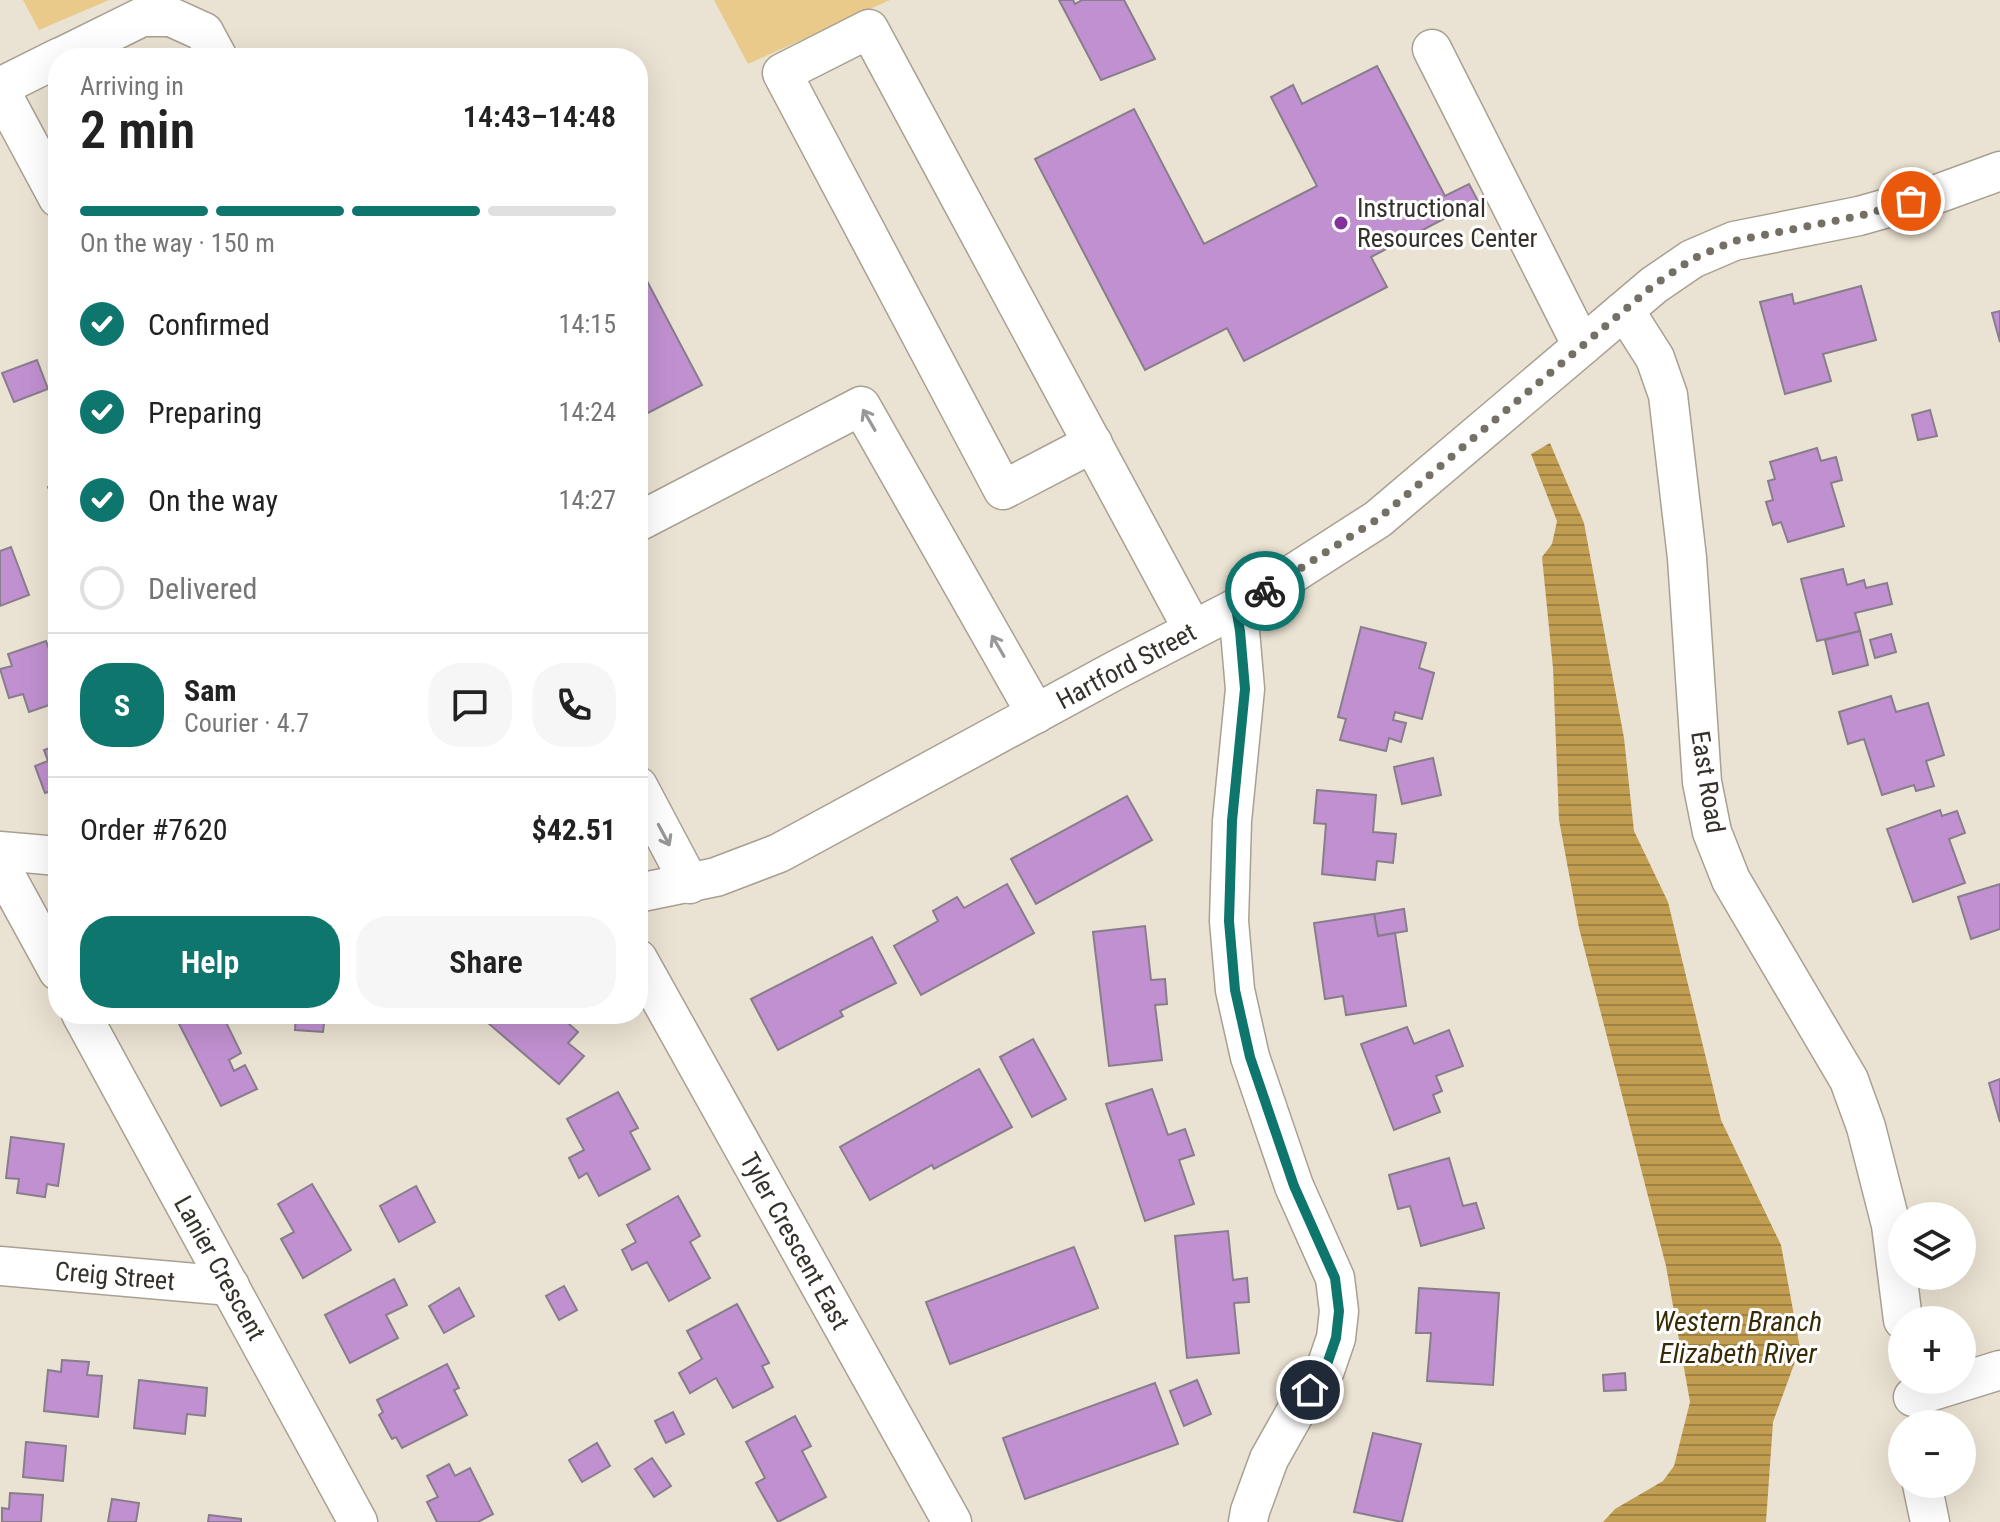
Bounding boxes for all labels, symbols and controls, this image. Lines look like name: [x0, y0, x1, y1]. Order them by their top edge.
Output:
text: Arriving in: [80, 71, 184, 101]
text: 14:43–14:48: [463, 99, 616, 134]
text: 2 min: [80, 100, 195, 161]
pin: [1877, 167, 1945, 235]
icon: bag: [1889, 179, 1933, 223]
place label: Instructional Resources Center: [1357, 193, 1538, 253]
marker: Instructional Resources Center: [1332, 214, 1350, 232]
text: On the way · 150 m: [80, 228, 275, 258]
icon: check: [80, 302, 124, 346]
text: Confirmed: [148, 307, 270, 342]
text: 14:15: [559, 309, 616, 339]
icon: check: [80, 390, 124, 434]
text: Preparing: [148, 395, 262, 430]
text: 14:24: [559, 397, 616, 427]
one-way arrow: [861, 409, 877, 432]
icon: check: [80, 478, 124, 522]
text: On the way: [148, 483, 278, 518]
text: 14:27: [559, 485, 616, 515]
courier: [1225, 551, 1305, 631]
icon: bike: [1243, 569, 1287, 613]
text: Delivered: [148, 571, 257, 606]
street label: Hartford Street: [1051, 617, 1201, 715]
one-way arrow: [990, 635, 1006, 658]
button: chat: [428, 663, 512, 747]
button: phone: [532, 663, 616, 747]
text: Sam: [184, 673, 237, 708]
text: S: [114, 688, 130, 723]
text: Courier · 4.7: [184, 708, 309, 738]
street label: East Road: [1685, 729, 1731, 835]
text: Order #7620: [80, 812, 228, 847]
text: $42.51: [531, 812, 616, 847]
one-way arrow: [656, 822, 672, 846]
button: Help: [80, 916, 340, 1008]
button: Share: [356, 916, 616, 1008]
street label: Tyler Crescent East: [734, 1147, 856, 1335]
street label: Lanier Crescent: [168, 1191, 272, 1345]
map controls: [1888, 1202, 1976, 1498]
button: layers: [1888, 1202, 1976, 1290]
street label: Creig Street: [54, 1256, 176, 1296]
water label: Western Branch Elizabeth River: [1654, 1305, 1822, 1370]
button: +: [1888, 1306, 1976, 1394]
pin: [1276, 1356, 1344, 1424]
icon: home: [1288, 1368, 1332, 1412]
button: −: [1888, 1410, 1976, 1498]

